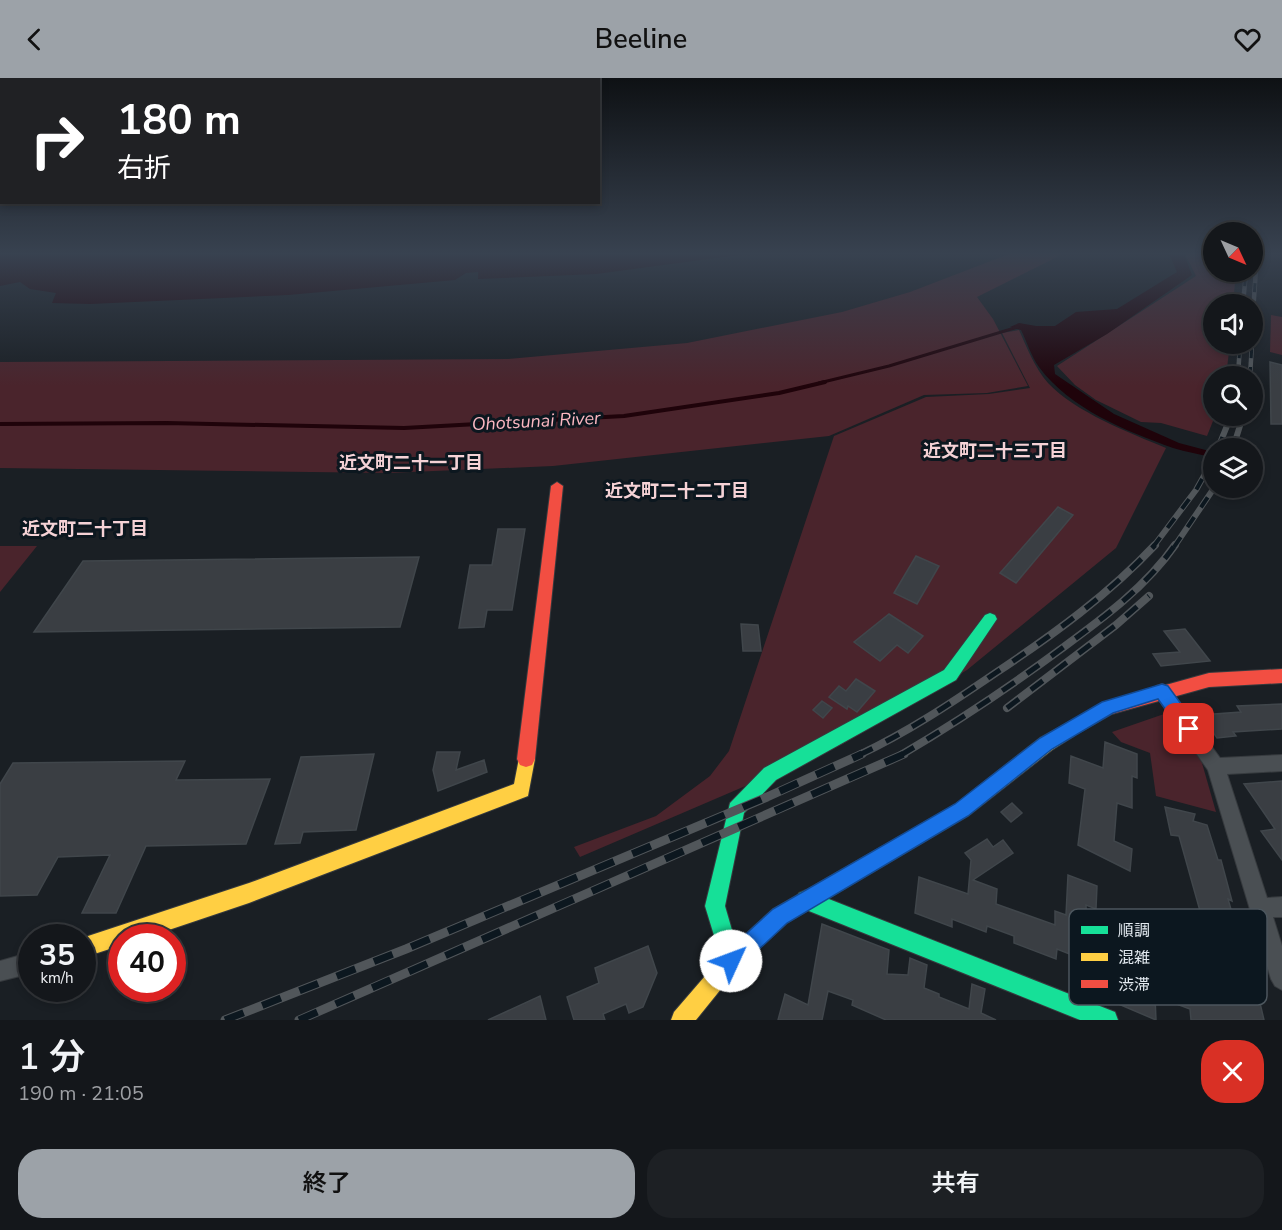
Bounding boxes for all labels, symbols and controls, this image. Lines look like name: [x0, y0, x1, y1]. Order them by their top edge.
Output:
text: Beeline: [595, 21, 687, 58]
icon: back: [18, 23, 51, 56]
icon: heart: [1231, 23, 1264, 56]
text: 180 m: [117, 92, 241, 149]
icon: right: [18, 102, 96, 180]
text: 右折: [117, 150, 171, 187]
north arrow: [1203, 222, 1263, 282]
map controls: [1203, 222, 1263, 498]
button: sound: [1203, 294, 1263, 354]
button: search: [1203, 366, 1263, 426]
water label: Ohotsunai River: [471, 406, 602, 436]
button: layers: [1203, 438, 1263, 498]
district label: 近文町二十三丁目: [923, 439, 1067, 463]
district label: 近文町二十一丁目: [339, 451, 483, 475]
district label: 近文町二十二丁目: [605, 479, 749, 503]
district label: 近文町二十丁目: [22, 517, 148, 541]
pin: [1163, 703, 1214, 754]
icon: arrive: [1172, 712, 1205, 745]
legend: [1069, 909, 1267, 1005]
text: 順調: [1118, 920, 1150, 942]
speed limit sign: 40: [108, 924, 186, 1002]
position arrow: [699, 929, 763, 993]
text: 35: [39, 935, 75, 976]
text: 混雑: [1118, 947, 1150, 969]
text: km/h: [40, 968, 74, 988]
text: 渋滞: [1118, 974, 1150, 996]
text: 1 分: [18, 1033, 85, 1082]
button: close: [1201, 1040, 1264, 1103]
text: 190 m · 21:05: [18, 1080, 144, 1107]
button: 終了: [18, 1149, 635, 1218]
button: 共有: [647, 1149, 1264, 1218]

